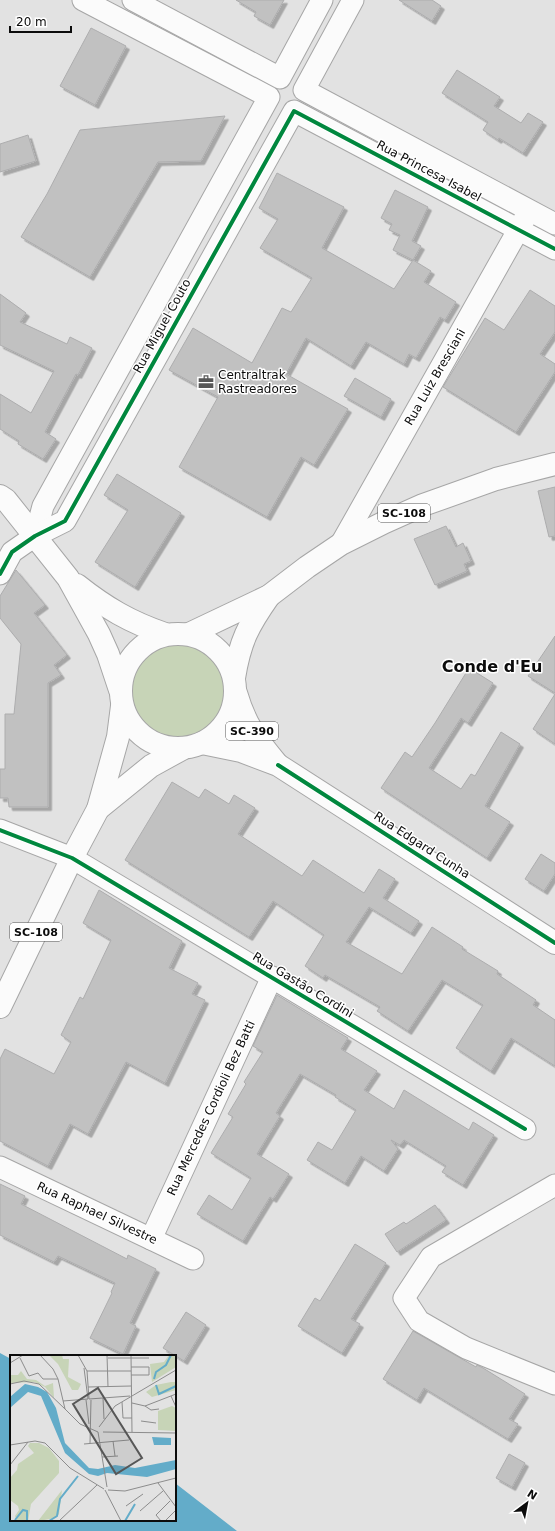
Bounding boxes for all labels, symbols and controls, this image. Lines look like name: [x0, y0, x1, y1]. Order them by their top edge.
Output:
scale bar: [10, 8, 71, 34]
text: 20 m: [16, 15, 47, 29]
street label: Rua Princesa Isabel: [374, 138, 484, 204]
street label: Rua Miguel Couto: [130, 277, 194, 375]
street label: Rua Luiz Bresciani: [402, 326, 468, 428]
place label: Centraltrak Rastreadores: [218, 368, 297, 396]
office icon: Centraltrak Rastreadores: [197, 373, 215, 391]
road number: SC-108: [378, 504, 430, 522]
district label: Conde d'Eu: [442, 657, 542, 676]
road number: SC-390: [226, 722, 278, 740]
street label: Rua Edgard Cunha: [371, 809, 473, 881]
road number: SC-108: [10, 923, 62, 941]
street label: Rua Gastão Cordini: [250, 949, 356, 1021]
street label: Rua Mercedes Cordioli Bez Batti: [164, 1018, 258, 1198]
street label: Rua Raphael Silvestre: [35, 1179, 159, 1247]
inset map: [10, 1355, 176, 1521]
north arrow: [507, 1483, 547, 1523]
text: N: [525, 1487, 539, 1503]

